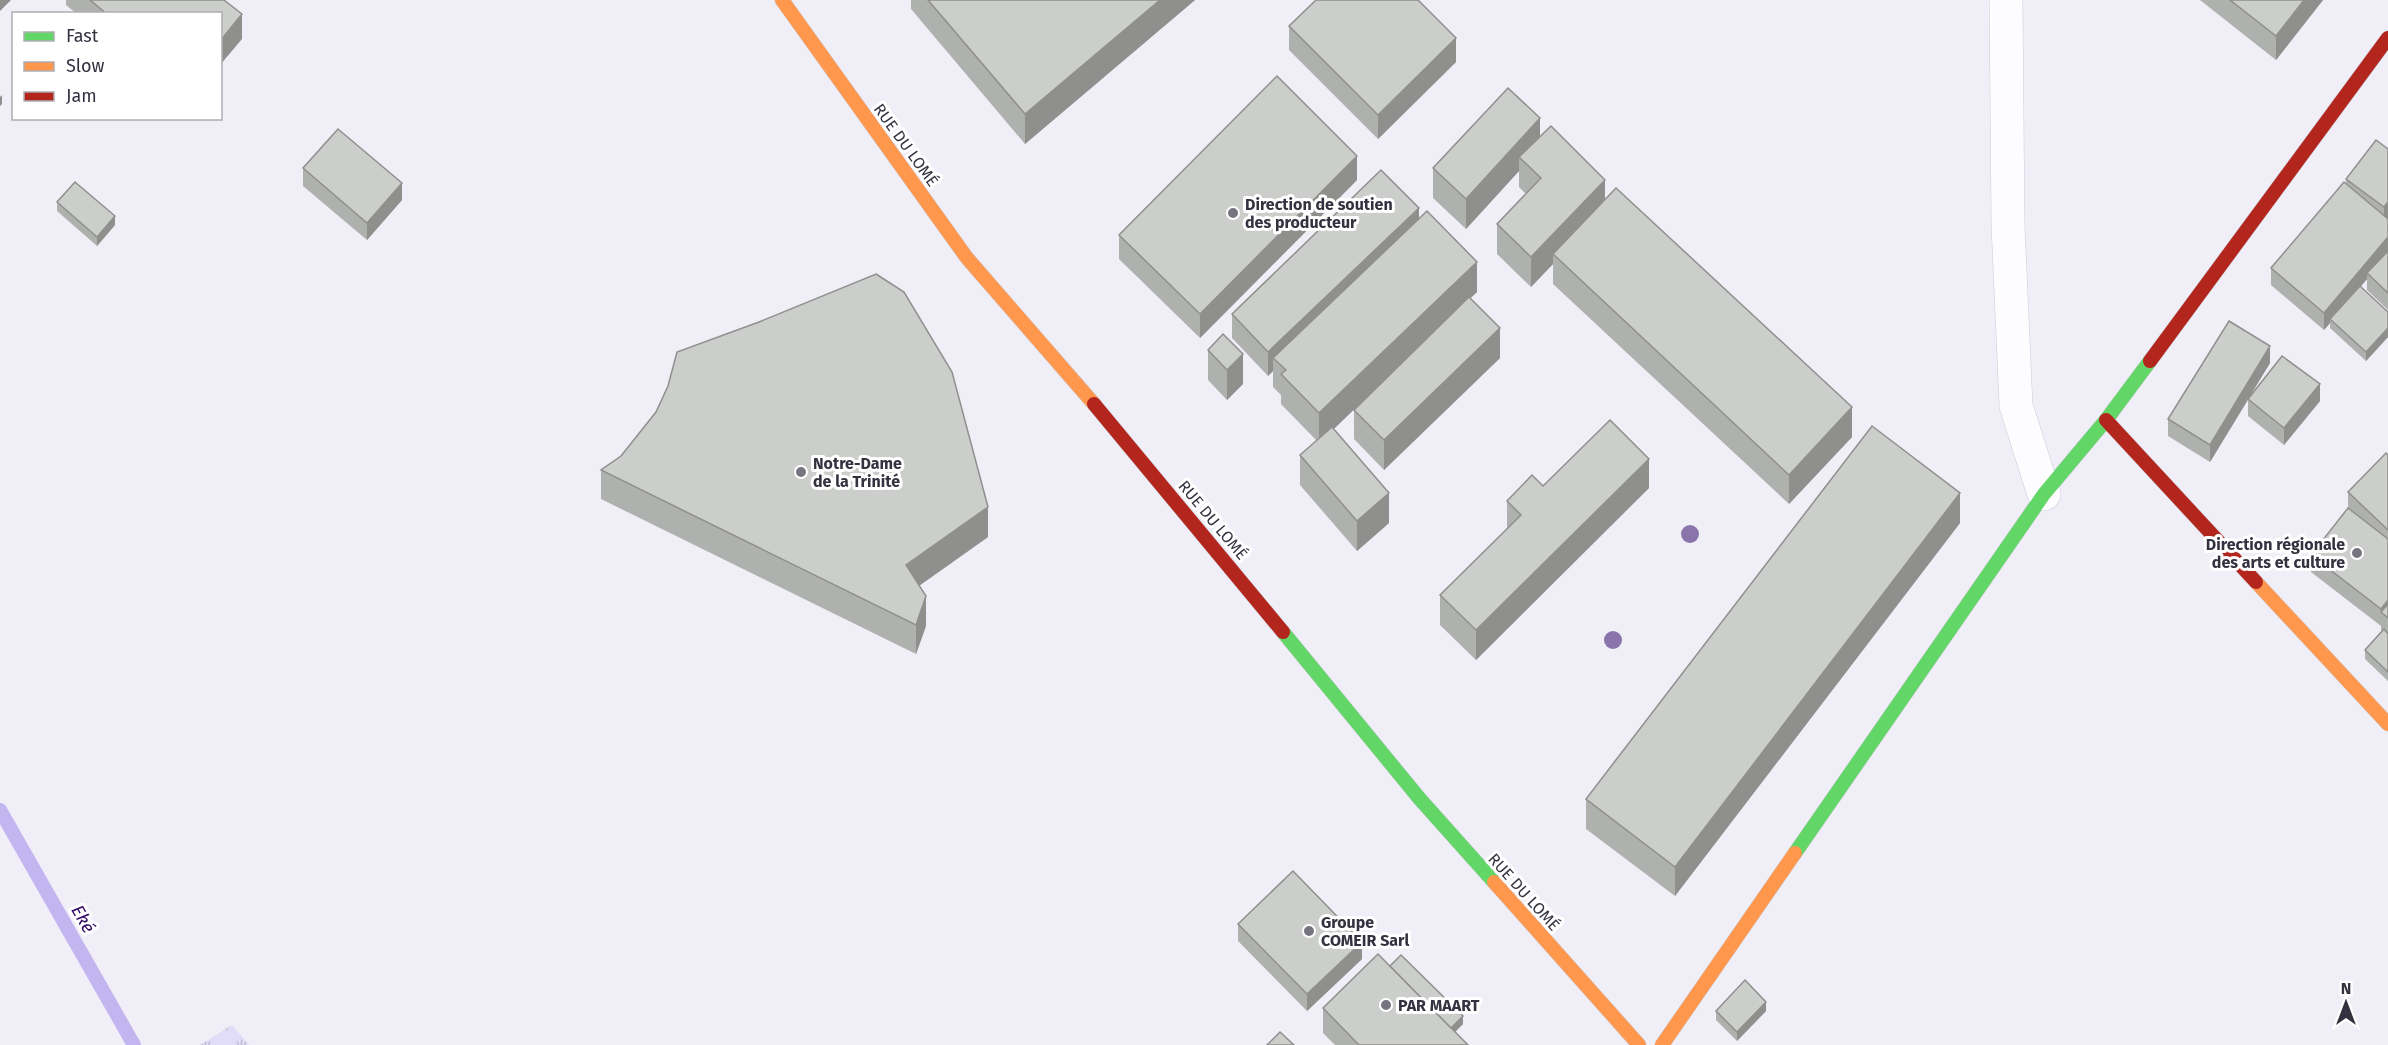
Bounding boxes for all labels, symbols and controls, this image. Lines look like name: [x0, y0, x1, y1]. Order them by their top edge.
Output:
legend: [12, 12, 222, 120]
text: Fast: [66, 25, 99, 47]
text: Slow: [66, 55, 105, 77]
text: Jam: [66, 85, 97, 107]
street label: RUE DU LOMÉ: [870, 99, 943, 190]
place label: Direction de soutien des producteur: [1245, 195, 1393, 232]
marker: Direction de soutien des producteur: [1226, 206, 1240, 220]
place label: Notre-Dame de la Trinité: [813, 454, 902, 491]
marker: Notre-Dame de la Trinité: [794, 465, 808, 479]
street label: RUE DU LOMÉ: [1174, 476, 1252, 563]
place label: Direction régionale des arts et culture: [2206, 535, 2345, 572]
marker: Direction régionale des arts et culture: [2350, 546, 2364, 560]
street label: RUE DU LOMÉ: [1484, 849, 1564, 935]
water label: Eké: [66, 901, 100, 937]
place label: Groupe COMEIR Sarl: [1321, 913, 1409, 950]
marker: Groupe COMEIR Sarl: [1302, 924, 1316, 938]
north arrow: [2316, 973, 2376, 1033]
text: N: [2341, 979, 2351, 998]
place label: PAR MAART: [1398, 996, 1480, 1015]
marker: PAR MAART: [1379, 998, 1393, 1012]

